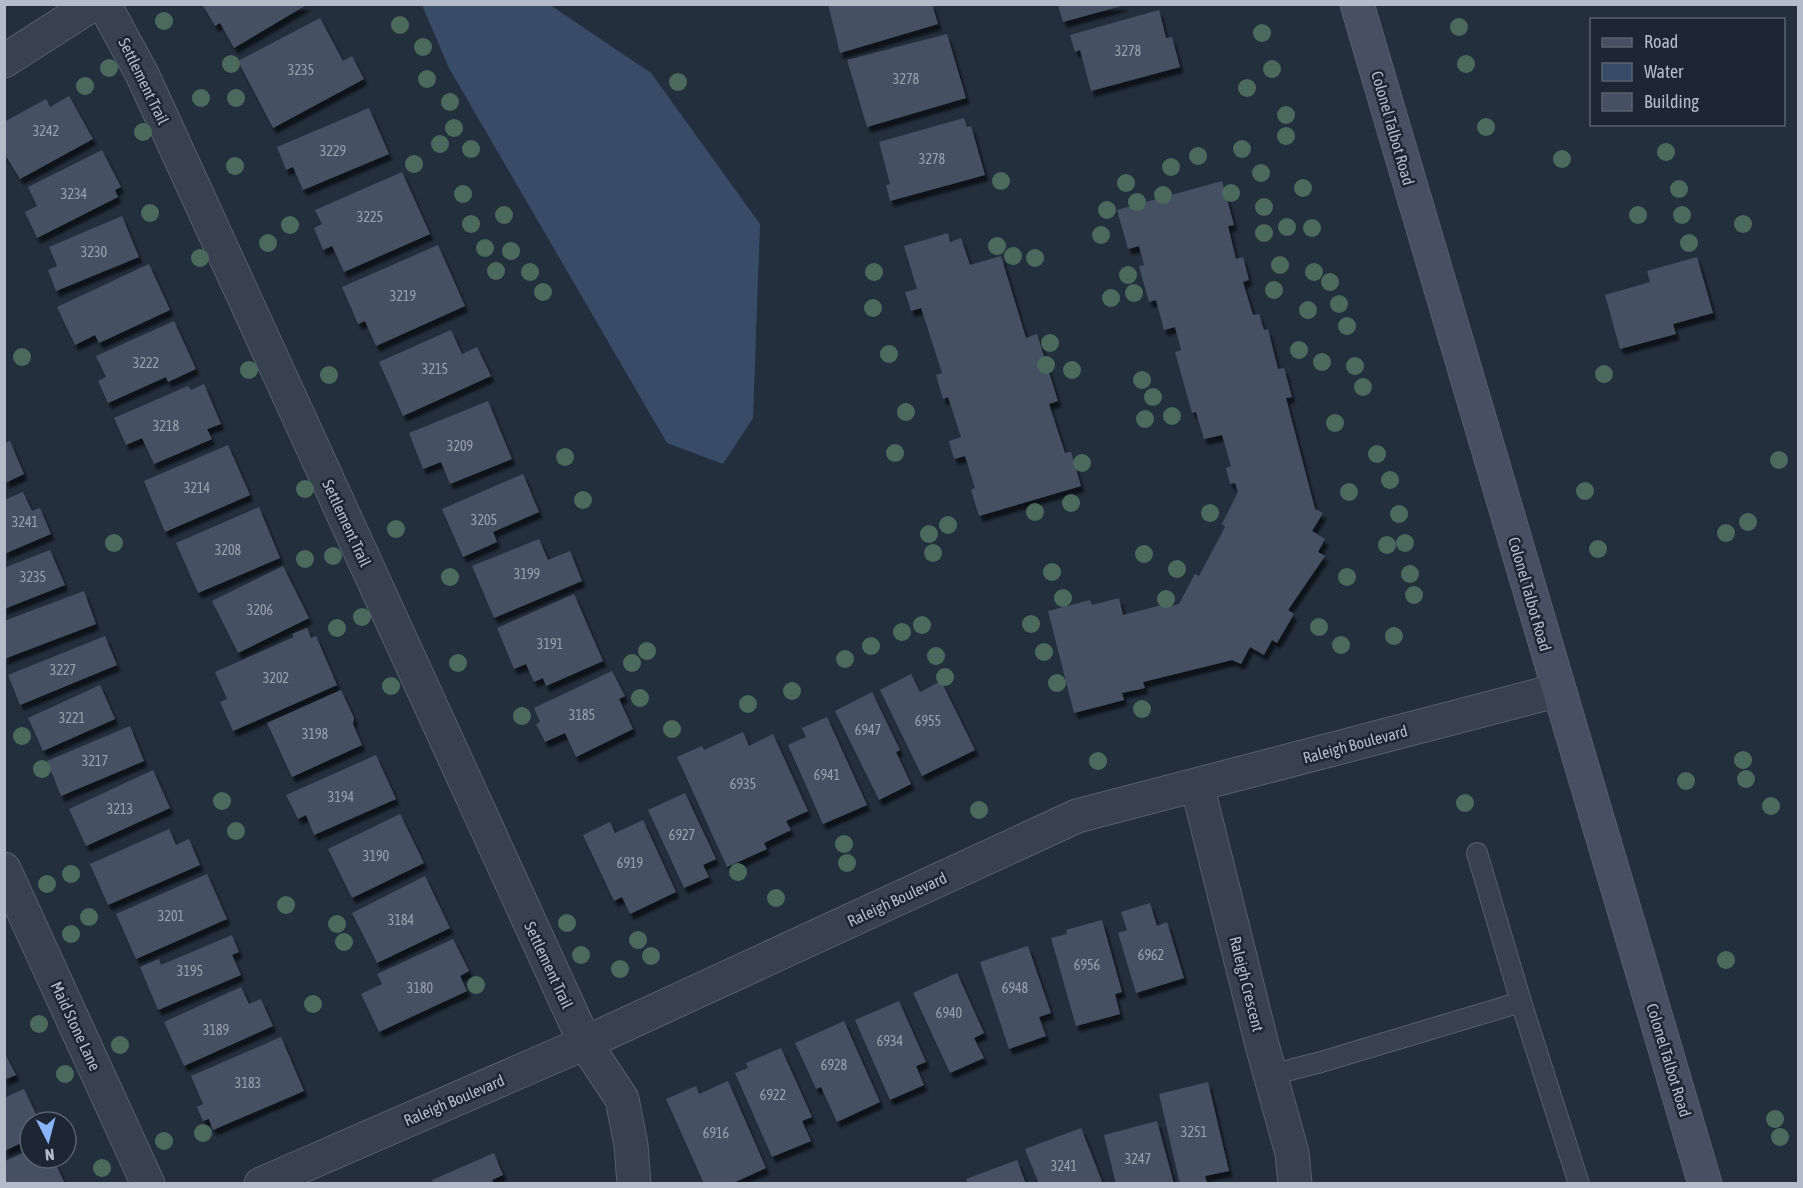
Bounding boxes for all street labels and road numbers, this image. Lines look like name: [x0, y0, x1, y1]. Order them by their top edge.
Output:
street label: Settlement Trail: [115, 35, 173, 128]
street label: Colonel Talbot Road: [1368, 69, 1418, 187]
street label: Settlement Trail: [319, 477, 375, 570]
street label: Colonel Talbot Road: [1505, 535, 1555, 653]
street label: Raleigh Boulevard: [1301, 721, 1410, 768]
street label: Raleigh Boulevard: [844, 868, 950, 931]
street label: Settlement Trail: [521, 919, 577, 1012]
street label: Raleigh Crescent: [1225, 934, 1268, 1034]
street label: Maid Stone Lane: [48, 979, 104, 1073]
street label: Colonel Talbot Road: [1643, 1001, 1695, 1119]
street label: Raleigh Boulevard: [401, 1071, 507, 1130]

